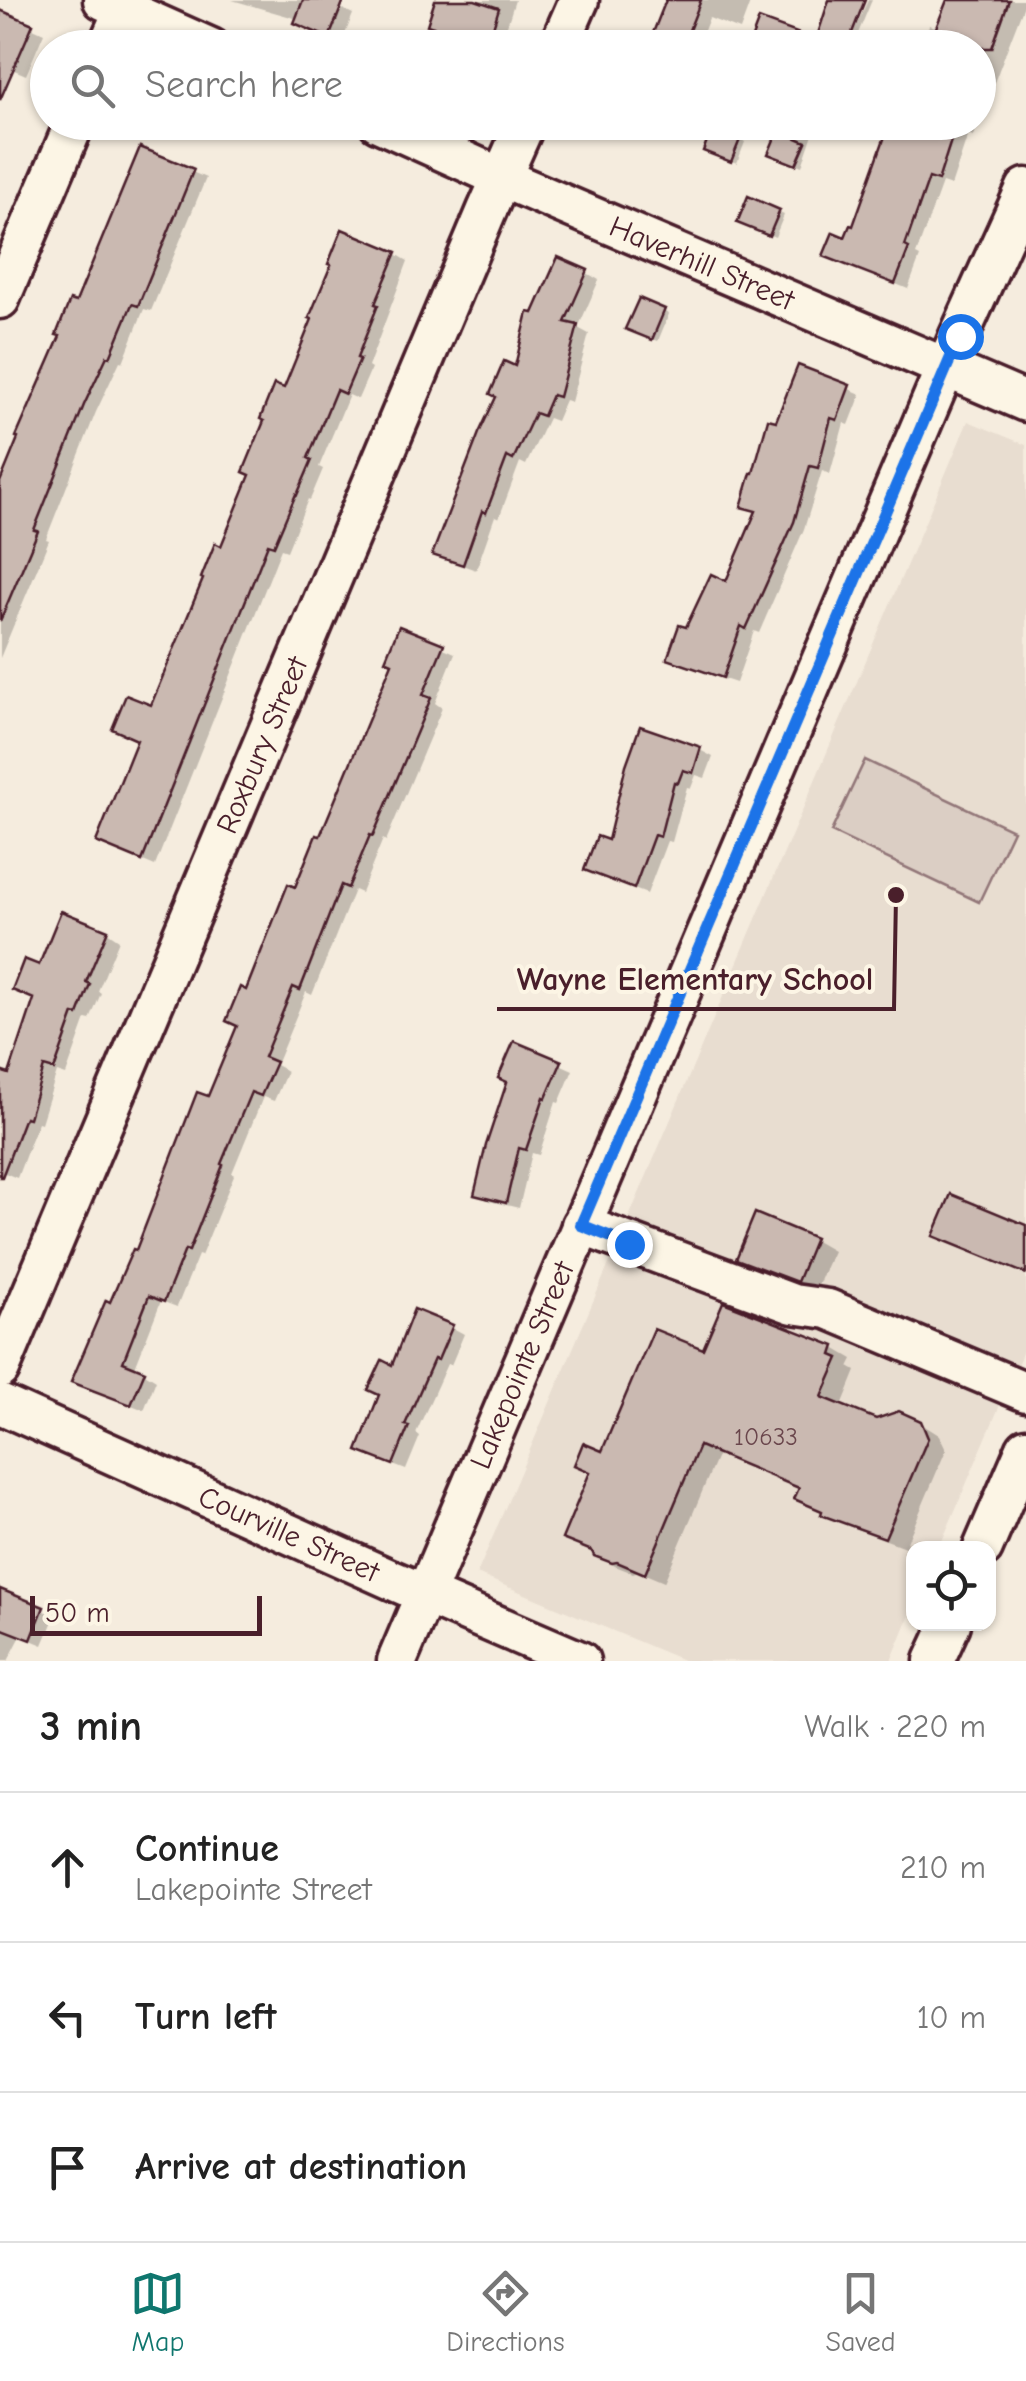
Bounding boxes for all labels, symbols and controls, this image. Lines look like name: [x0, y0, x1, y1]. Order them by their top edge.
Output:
search box: [30, 30, 996, 140]
icon: search: [65, 58, 120, 113]
text: Search here: [145, 63, 343, 107]
street label: Haverhill Street: [604, 209, 801, 319]
route start: [938, 314, 984, 360]
street label: Roxbury Street: [209, 650, 316, 839]
callout: Wayne Elementary School: [497, 947, 894, 1009]
text: Wayne Elementary School: [517, 961, 873, 998]
route end: [607, 1222, 653, 1268]
street label: Lakepointe Street: [463, 1255, 582, 1474]
house number: 10633: [734, 1422, 798, 1451]
street label: Courville Street: [193, 1479, 386, 1591]
map controls: [906, 1541, 996, 1631]
button: locate: [906, 1541, 996, 1631]
scale bar: [30, 1591, 262, 1636]
text: 50 m: [45, 1597, 110, 1629]
text: 3 min: [40, 1702, 142, 1751]
text: Walk · 220 m: [804, 1708, 986, 1745]
text: Continue: [135, 1827, 279, 1871]
icon: ahead: [40, 1840, 95, 1895]
text: 210 m: [900, 1849, 986, 1886]
text: Lakepointe Street: [135, 1871, 372, 1908]
icon: left: [40, 1990, 95, 2045]
text: Turn left: [135, 1995, 276, 2039]
text: 10 m: [917, 1999, 986, 2036]
icon: arrive: [40, 2140, 95, 2195]
text: Arrive at destination: [135, 2145, 467, 2189]
tab: Map: [130, 2266, 185, 2358]
tab: Directions: [446, 2266, 565, 2358]
tab: Saved: [826, 2266, 896, 2358]

